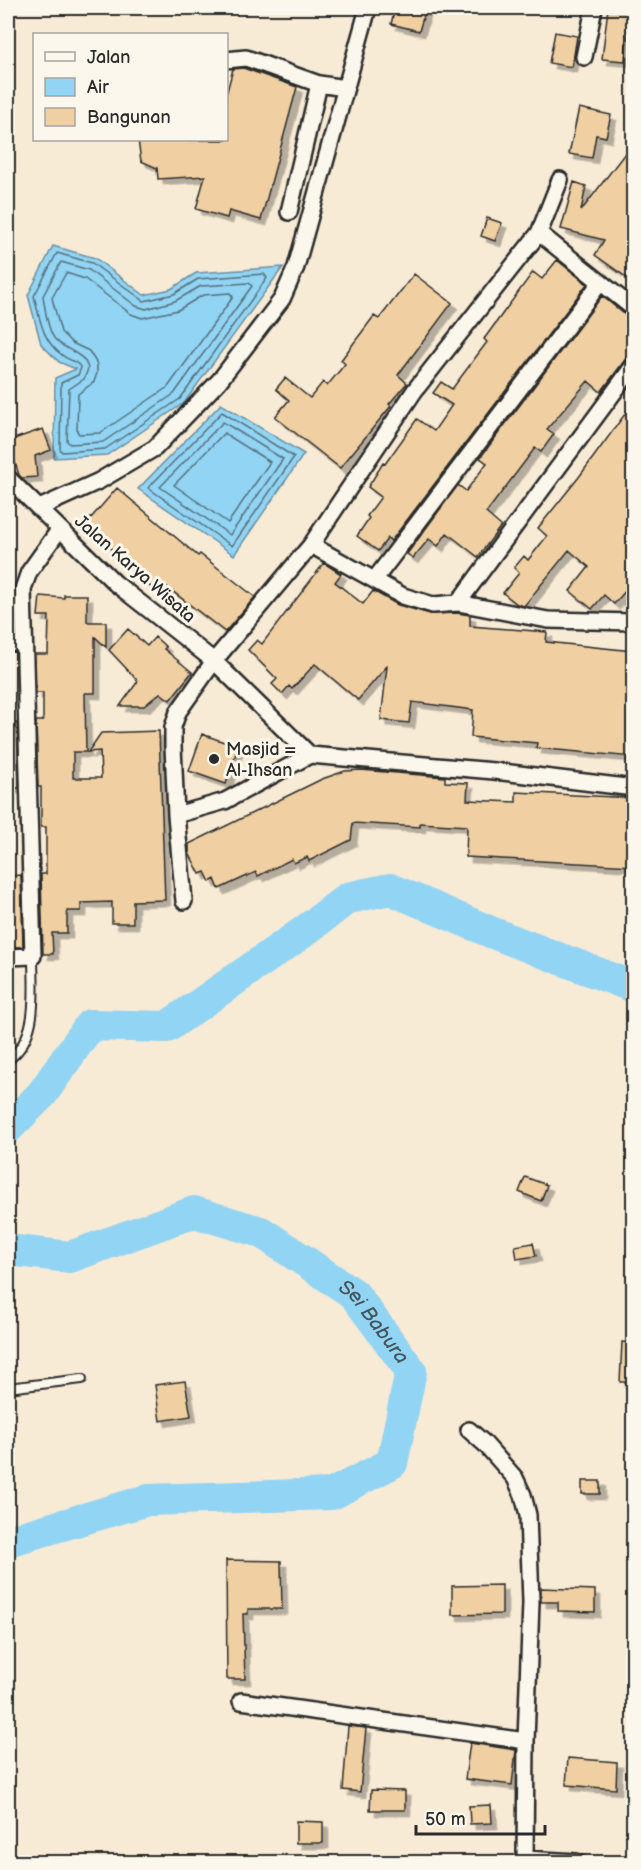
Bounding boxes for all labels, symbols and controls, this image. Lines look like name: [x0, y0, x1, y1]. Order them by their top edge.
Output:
legend: [33, 33, 228, 141]
text: Jalan: [87, 47, 130, 68]
text: Air: [87, 77, 109, 98]
text: Bangunan: [87, 107, 171, 128]
street label: Jalan Karya Wisata: [70, 511, 200, 627]
place label: Masjid = Al-Ihsan: [226, 739, 296, 781]
marker: Masjid = Al-Ihsan: [207, 752, 221, 766]
water label: Sei Babura: [334, 1275, 414, 1369]
scale bar: [416, 1798, 545, 1836]
text: 50 m: [425, 1809, 466, 1830]

